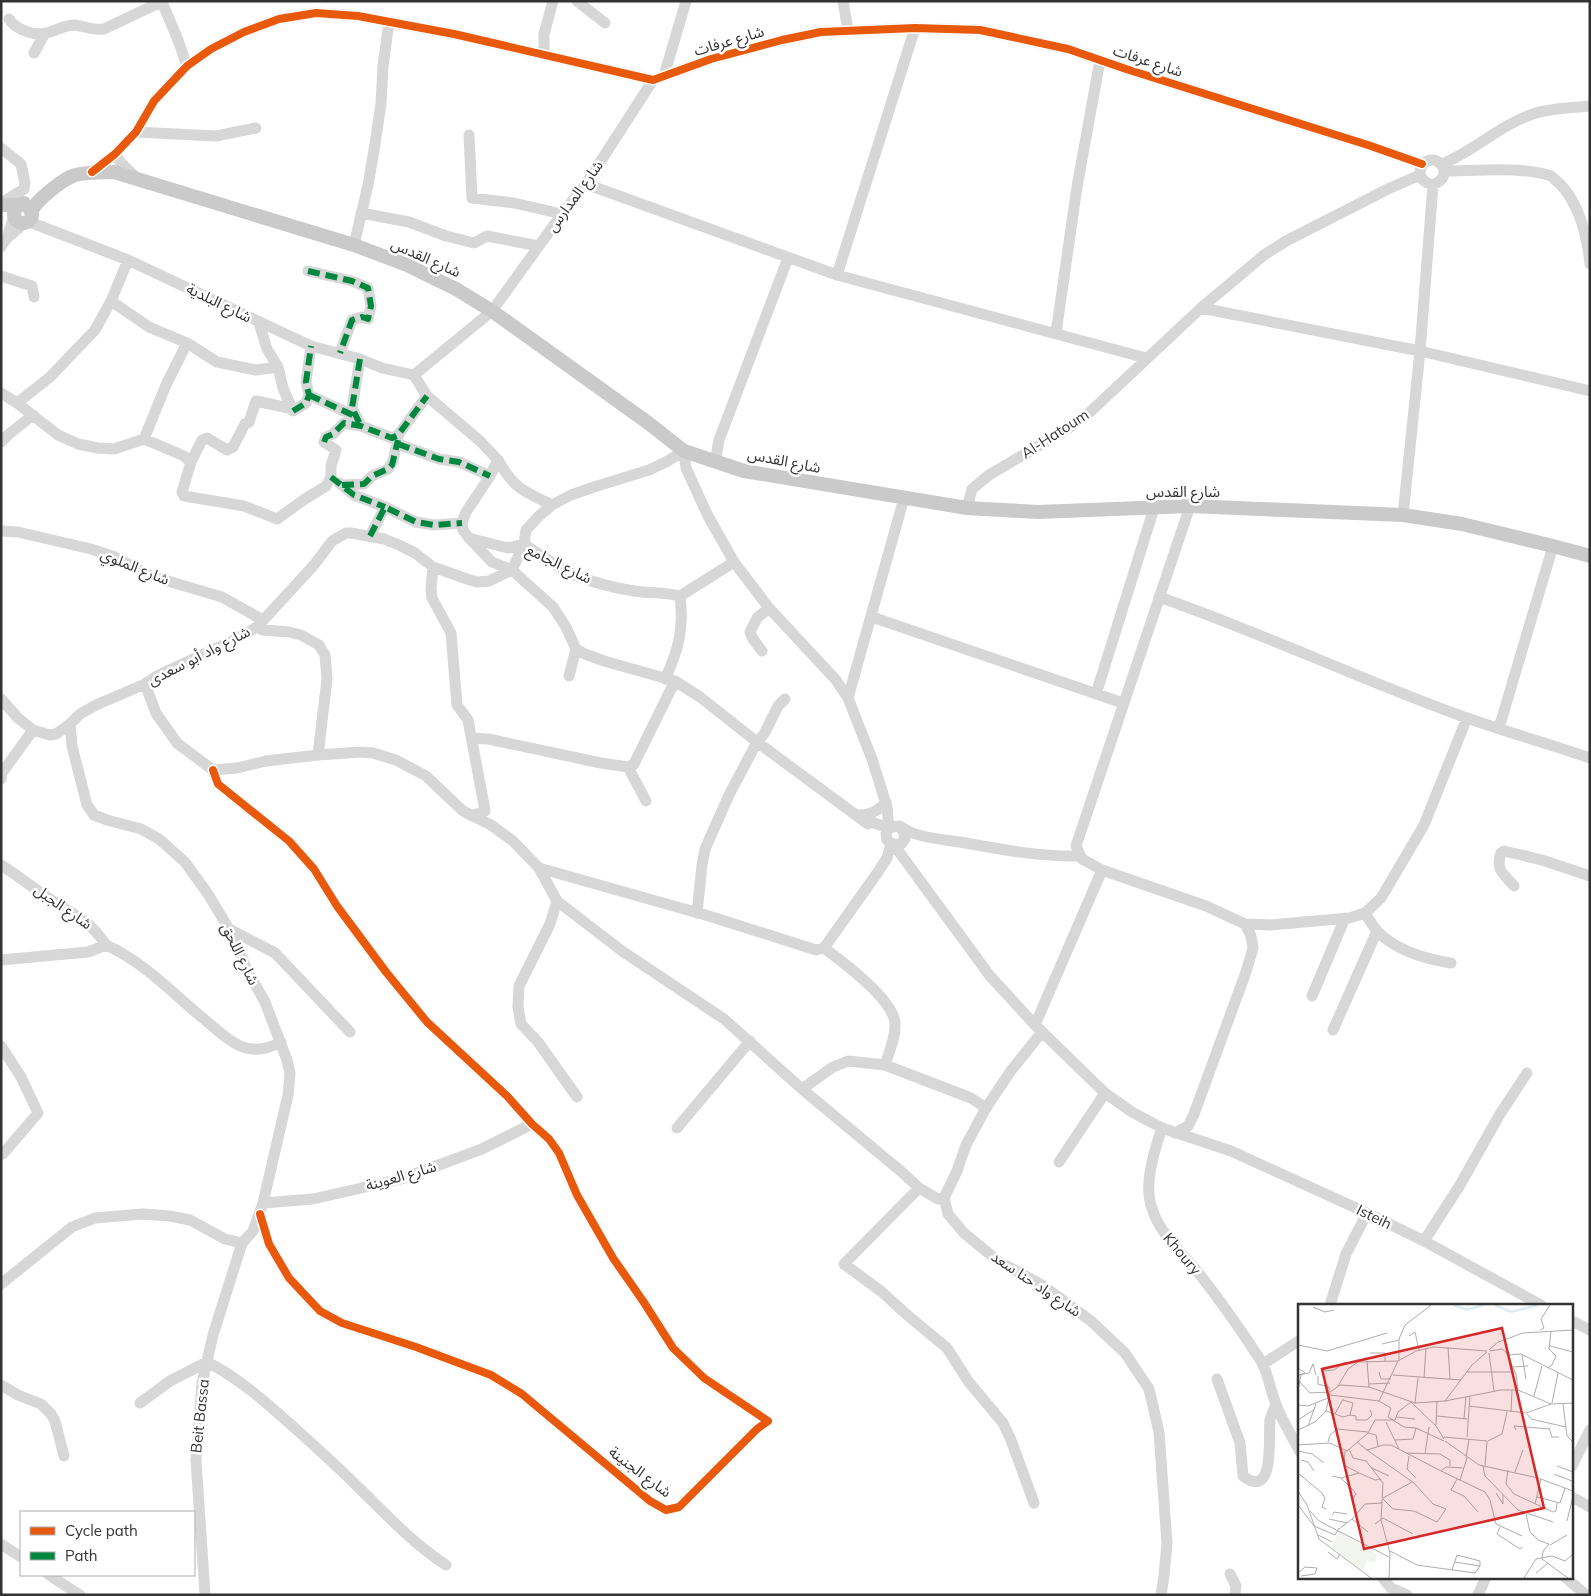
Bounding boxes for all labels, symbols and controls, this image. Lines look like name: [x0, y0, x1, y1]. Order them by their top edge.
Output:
street label: شارع عرفات: [692, 21, 767, 62]
street label: شارع عرفات: [1110, 40, 1186, 84]
street label: شارع المدارس: [542, 156, 610, 237]
street label: شارع القدس: [387, 234, 464, 284]
street label: شارع البلدية: [182, 279, 255, 329]
street label: Al-Hatoum: [1017, 405, 1092, 463]
street label: شارع القدس: [745, 444, 823, 480]
street label: شارع القدس: [1146, 482, 1220, 504]
street label: شارع الجامع: [522, 540, 595, 590]
street label: شارع الملوي: [97, 544, 172, 592]
street label: شارع واد أبو سعدى: [145, 622, 255, 692]
street label: شارع الجبل: [29, 880, 96, 936]
street label: شارع اللحق: [215, 920, 264, 989]
street label: شارع العوينة: [363, 1156, 439, 1198]
street label: Isteih: [1353, 1200, 1395, 1233]
street label: Khoury: [1159, 1229, 1206, 1279]
street label: شارع واد حنا سعد: [986, 1247, 1085, 1323]
inset map: [1298, 1304, 1574, 1578]
street label: Beit Bassa: [186, 1378, 213, 1454]
street label: شارع الجنينة: [603, 1442, 675, 1504]
legend: [20, 1511, 195, 1576]
text: Cycle path: [65, 1521, 138, 1540]
text: Path: [65, 1546, 97, 1565]

